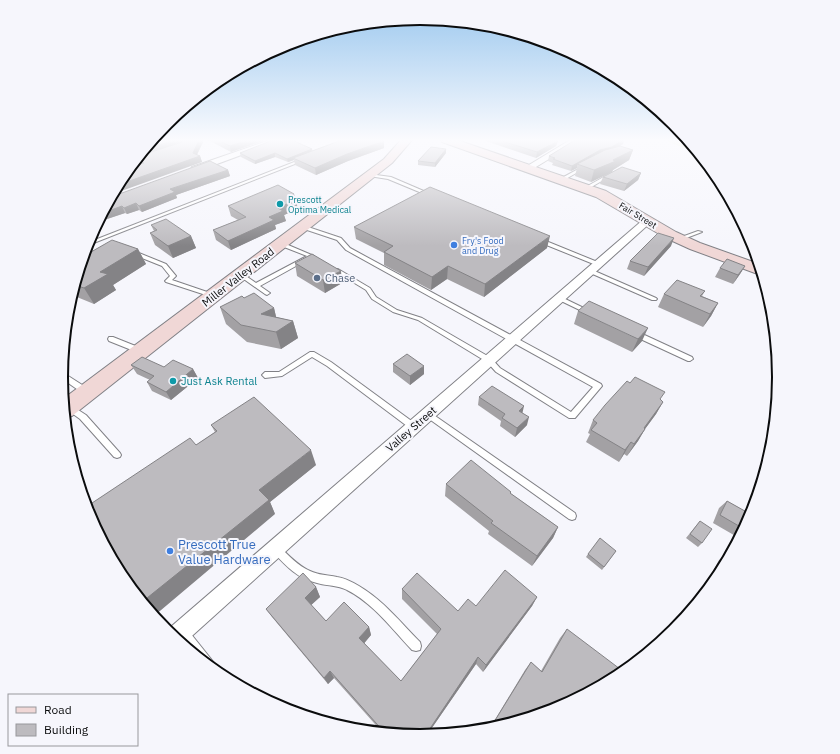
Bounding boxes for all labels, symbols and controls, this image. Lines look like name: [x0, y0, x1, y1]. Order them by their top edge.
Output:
place label: Prescott Optima Medical: [288, 194, 352, 215]
marker: Prescott Optima Medical: [275, 199, 285, 209]
street label: Fair Street: [617, 200, 659, 230]
place label: Fry's Food and Drug: [462, 235, 504, 256]
marker: Fry's Food and Drug: [449, 240, 459, 250]
street label: Miller Valley Road: [199, 244, 277, 310]
place label: Chase: [325, 271, 355, 285]
marker: Chase: [312, 273, 322, 283]
place label: Just Ask Rental: [181, 374, 257, 388]
marker: Just Ask Rental: [168, 376, 178, 386]
street label: Valley Street: [383, 403, 439, 455]
place label: Prescott True Value Hardware: [178, 536, 271, 568]
marker: Prescott True Value Hardware: [165, 546, 175, 556]
legend: [8, 694, 138, 746]
text: Road: [44, 702, 72, 717]
text: Building: [44, 722, 89, 737]

